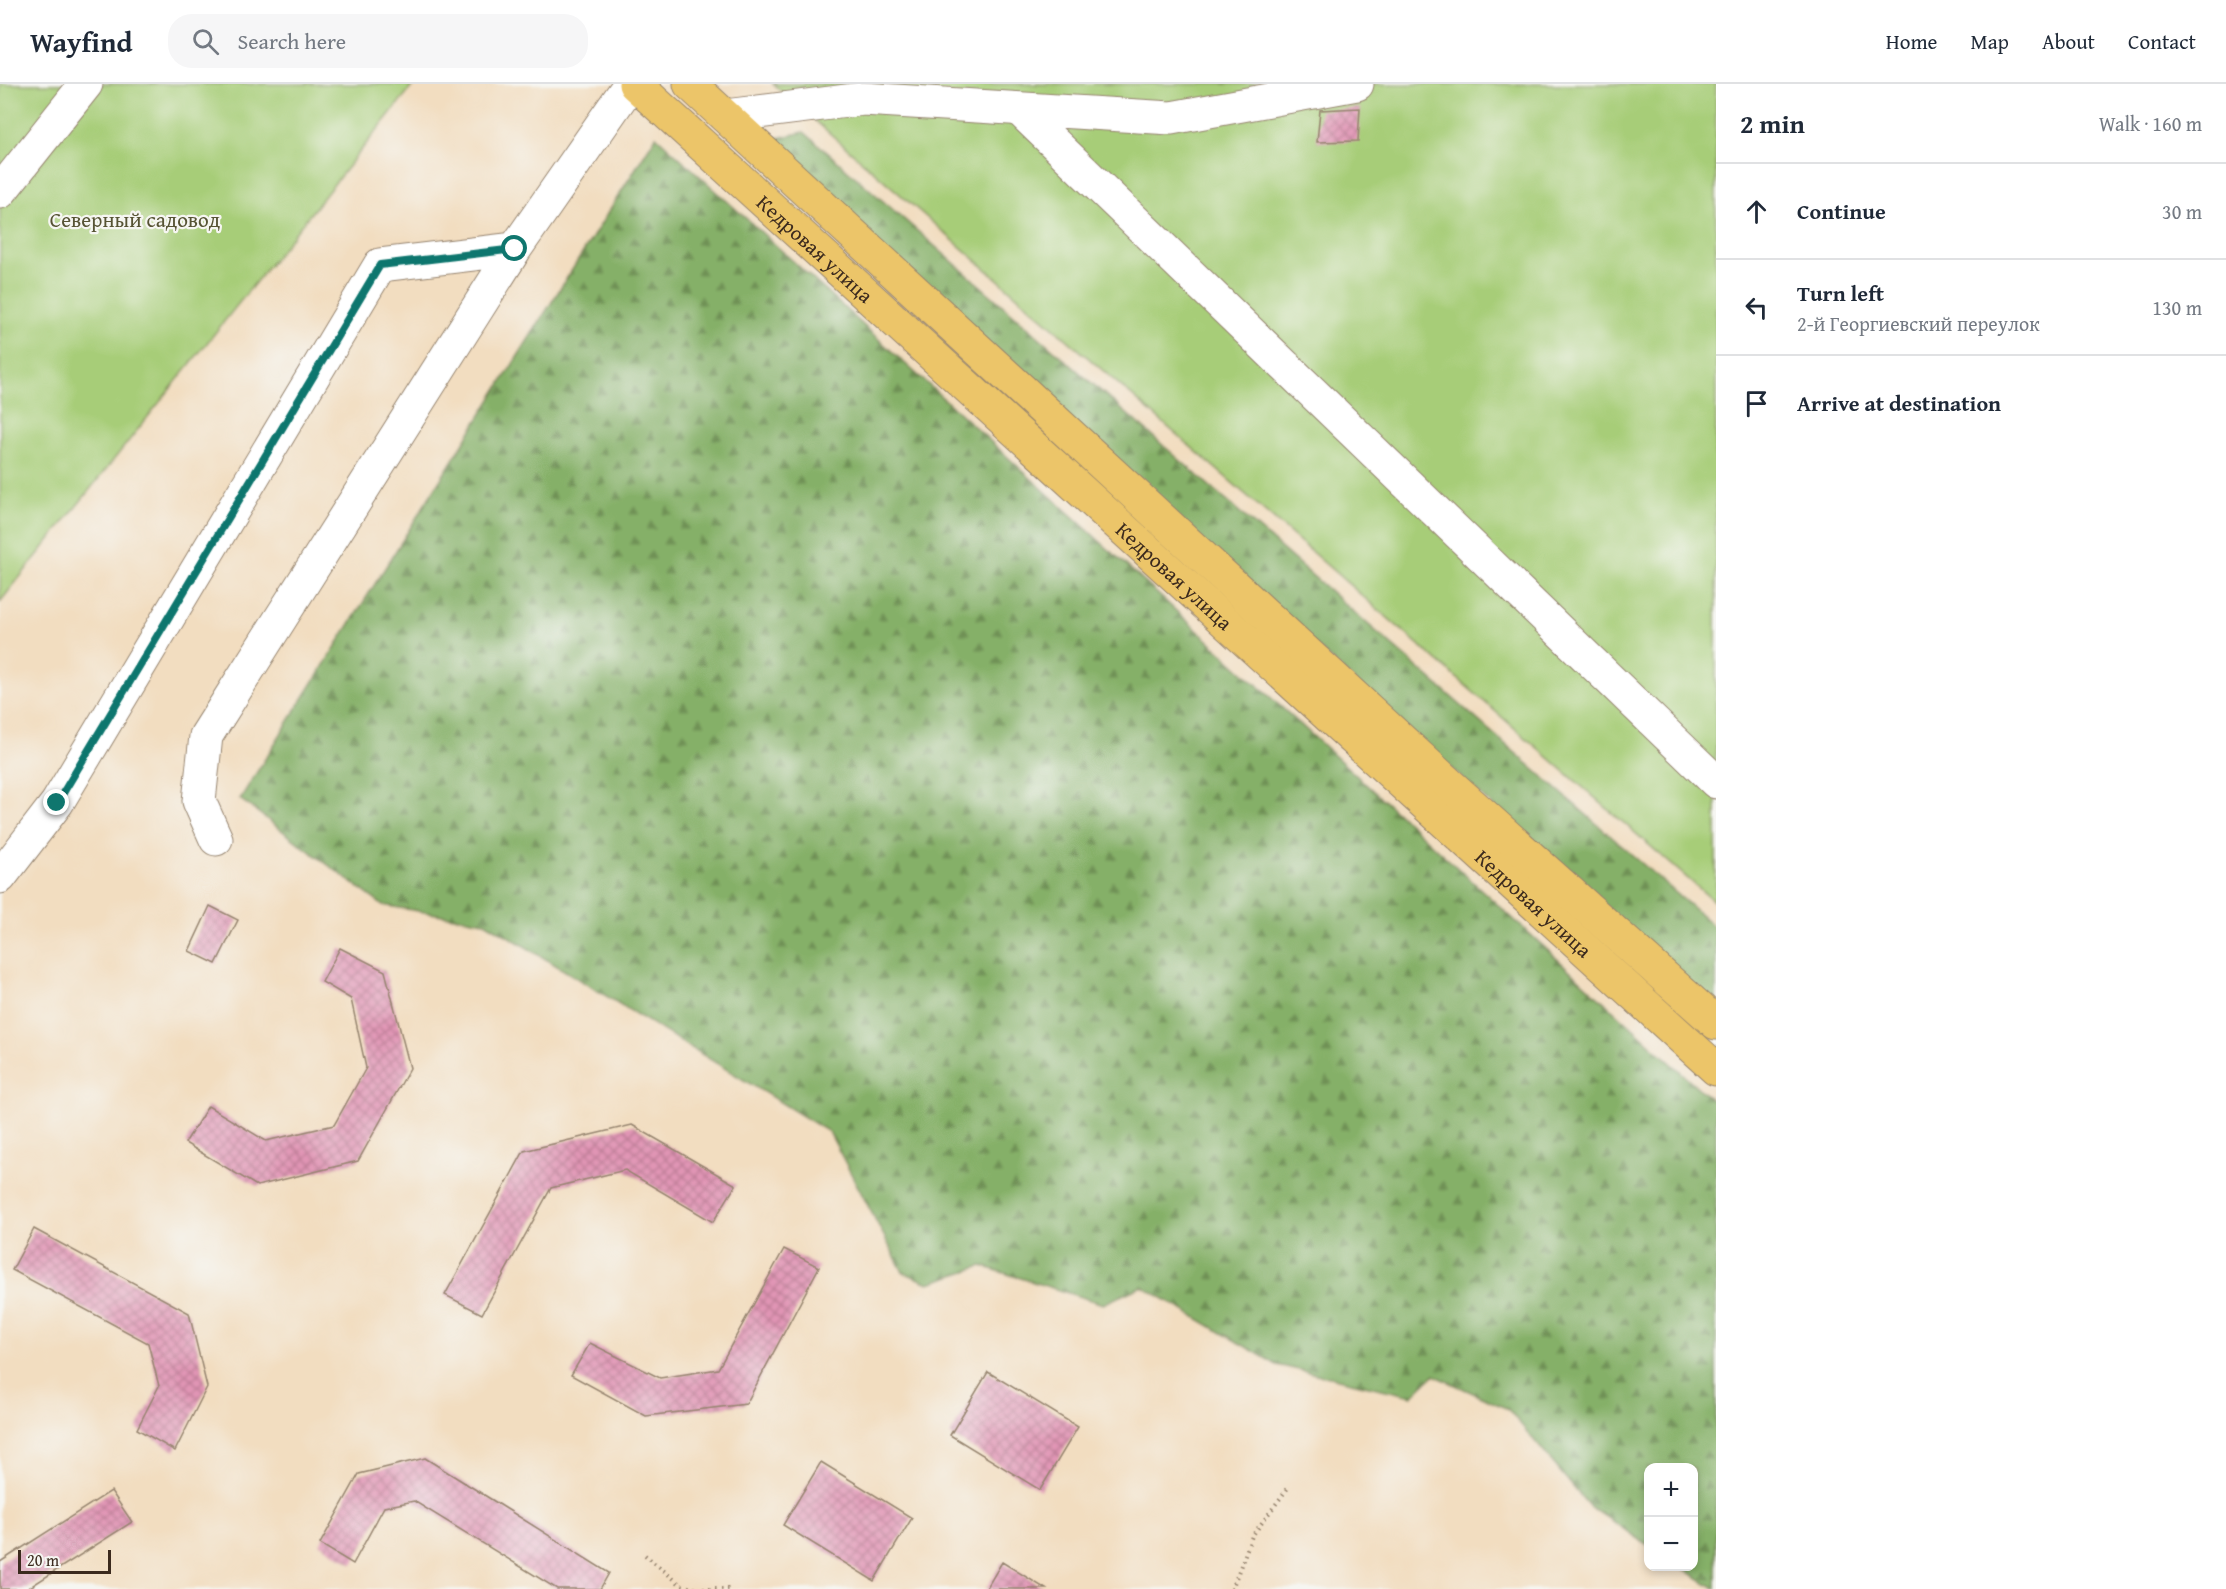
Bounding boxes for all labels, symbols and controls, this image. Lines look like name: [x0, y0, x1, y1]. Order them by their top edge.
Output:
search box: [168, 14, 588, 68]
text: Wayfind: [30, 21, 132, 62]
icon: search: [189, 25, 222, 58]
text: Search here: [237, 25, 346, 57]
text: Home: [1886, 26, 1937, 57]
text: Map: [1970, 26, 2009, 57]
text: About: [2042, 26, 2095, 57]
text: Contact: [2128, 26, 2196, 57]
text: 2 min: [1740, 104, 1805, 143]
text: Walk · 160 m: [2099, 109, 2202, 138]
street label: Кедровая улица: [750, 187, 881, 310]
icon: ahead: [1740, 195, 1773, 228]
text: Continue: [1797, 195, 1886, 227]
text: 30 m: [2162, 197, 2202, 226]
park label: Северный садовод: [50, 204, 221, 235]
route start: [501, 235, 527, 261]
text: Turn left: [1797, 277, 1884, 309]
icon: left: [1740, 291, 1773, 324]
text: 130 m: [2152, 293, 2202, 322]
text: 2-й Георгиевский переулок: [1797, 309, 2040, 338]
icon: arrive: [1740, 387, 1773, 420]
text: Arrive at destination: [1797, 387, 2001, 419]
street label: Кедровая улица: [1109, 514, 1240, 637]
route end: [43, 789, 69, 815]
street label: Кедровая улица: [1469, 842, 1599, 964]
map controls: [1644, 1463, 1698, 1571]
button: +: [1644, 1463, 1698, 1517]
button: −: [1644, 1517, 1698, 1571]
scale bar: [18, 1547, 111, 1574]
text: 20 m: [27, 1548, 59, 1572]

